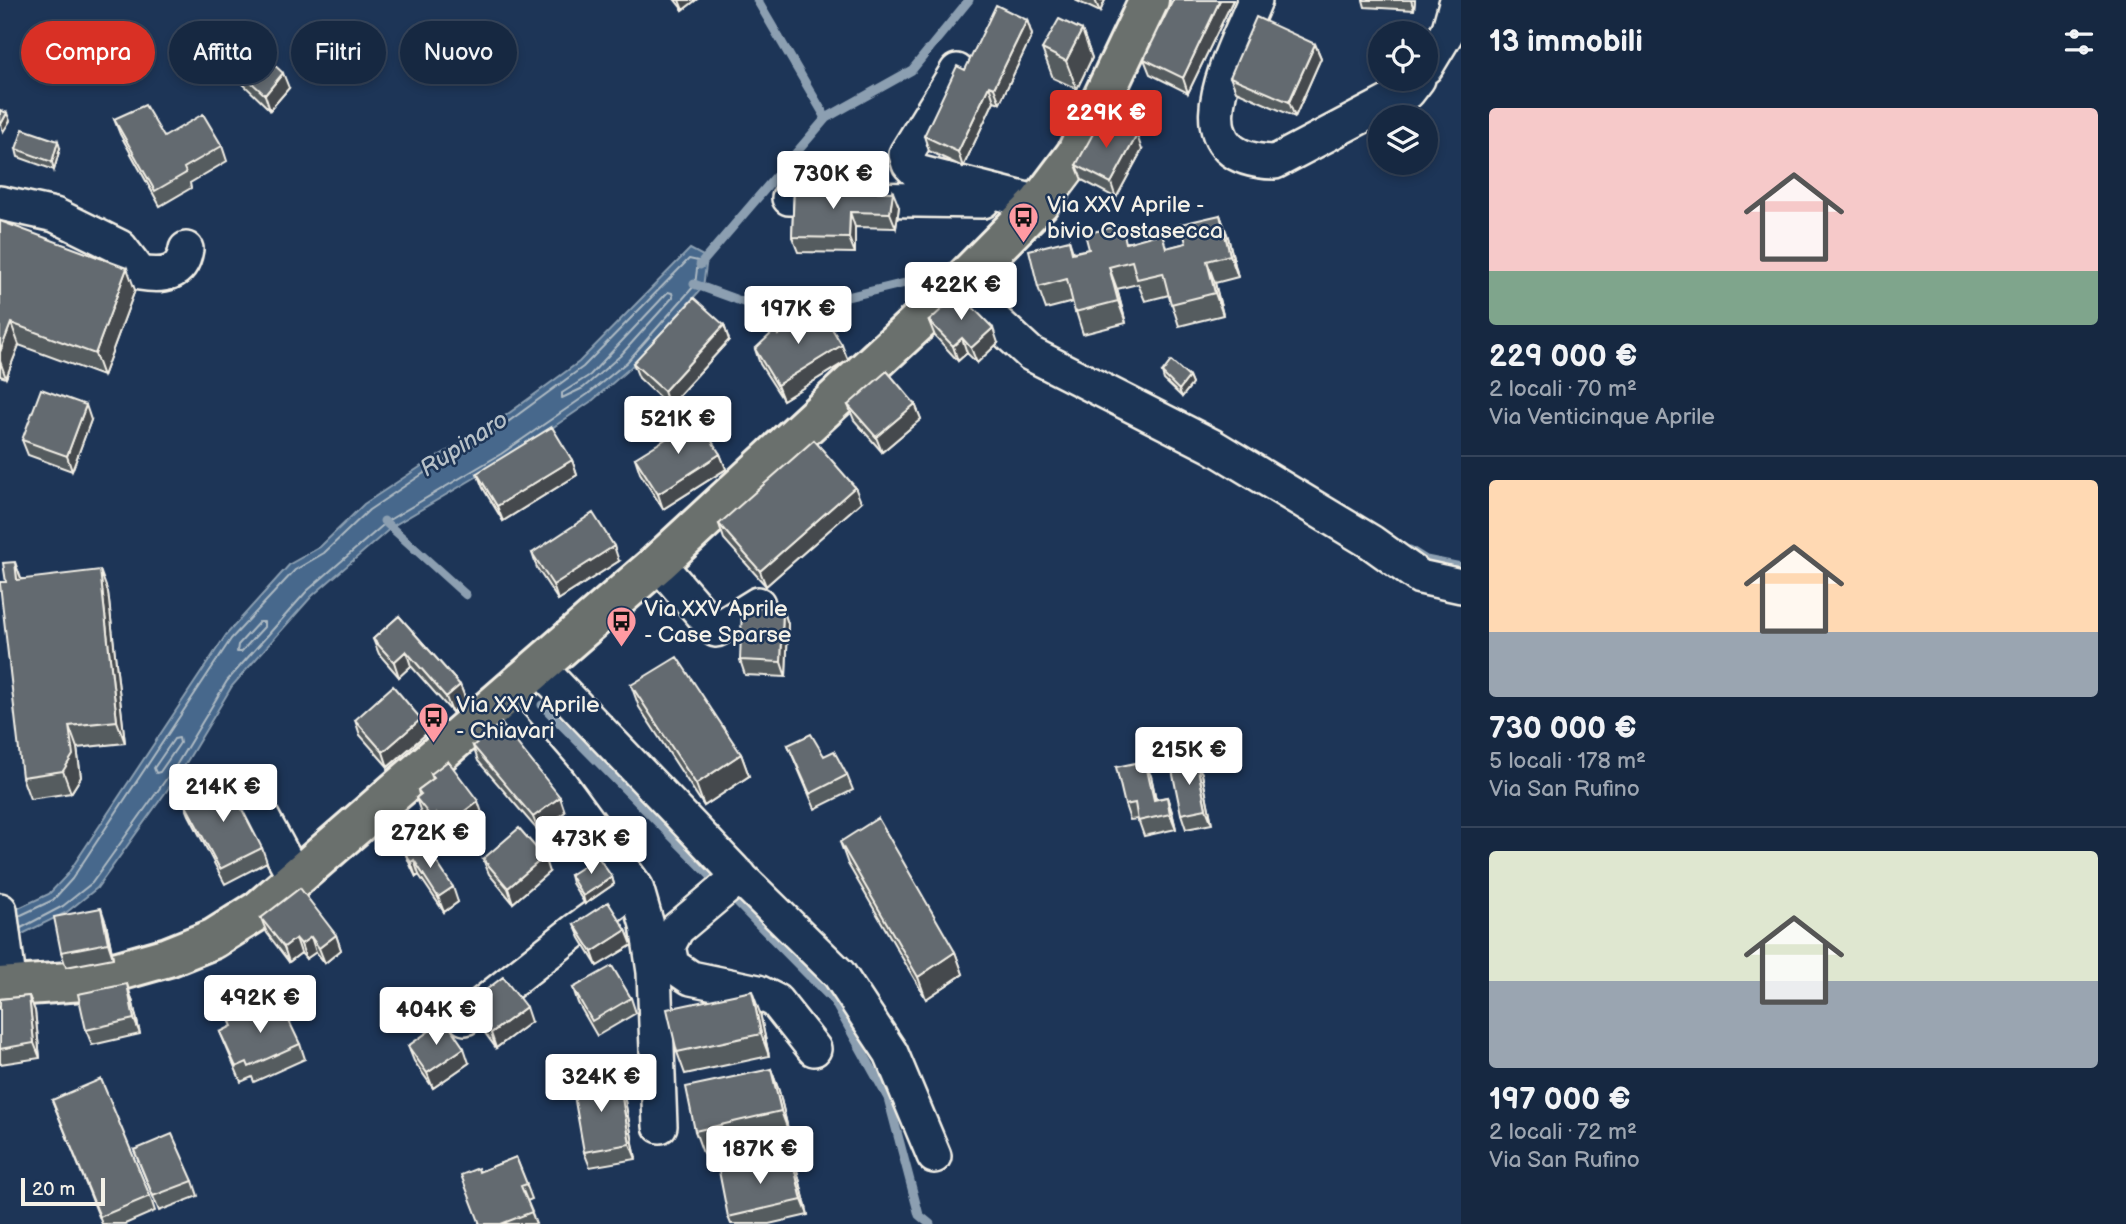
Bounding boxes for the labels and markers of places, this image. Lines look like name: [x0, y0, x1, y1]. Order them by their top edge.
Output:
pin: 229K €: [1049, 90, 1163, 150]
pin: 730K €: [776, 152, 890, 211]
place label: Via XXV Aprile - bivio Costasecca: [1047, 191, 1223, 245]
bus stop icon: Via XXV Aprile - bivio Costasecca: [1007, 201, 1041, 245]
pin: 422K €: [904, 262, 1018, 322]
pin: 197K €: [741, 286, 855, 346]
pin: 521K €: [621, 396, 735, 456]
place label: Via XXV Aprile - Case Sparse: [644, 595, 791, 649]
bus stop icon: Via XXV Aprile - Case Sparse: [604, 605, 638, 649]
place label: Via XXV Aprile - Chiavari: [456, 691, 600, 745]
bus stop icon: Via XXV Aprile - Chiavari: [416, 701, 450, 745]
pin: 215K €: [1132, 728, 1246, 787]
pin: 214K €: [166, 764, 280, 824]
pin: 272K €: [373, 810, 487, 870]
pin: 473K €: [534, 816, 648, 876]
pin: 492K €: [203, 976, 317, 1035]
pin: 404K €: [379, 988, 493, 1047]
pin: 324K €: [544, 1054, 658, 1114]
pin: 187K €: [703, 1126, 817, 1186]

